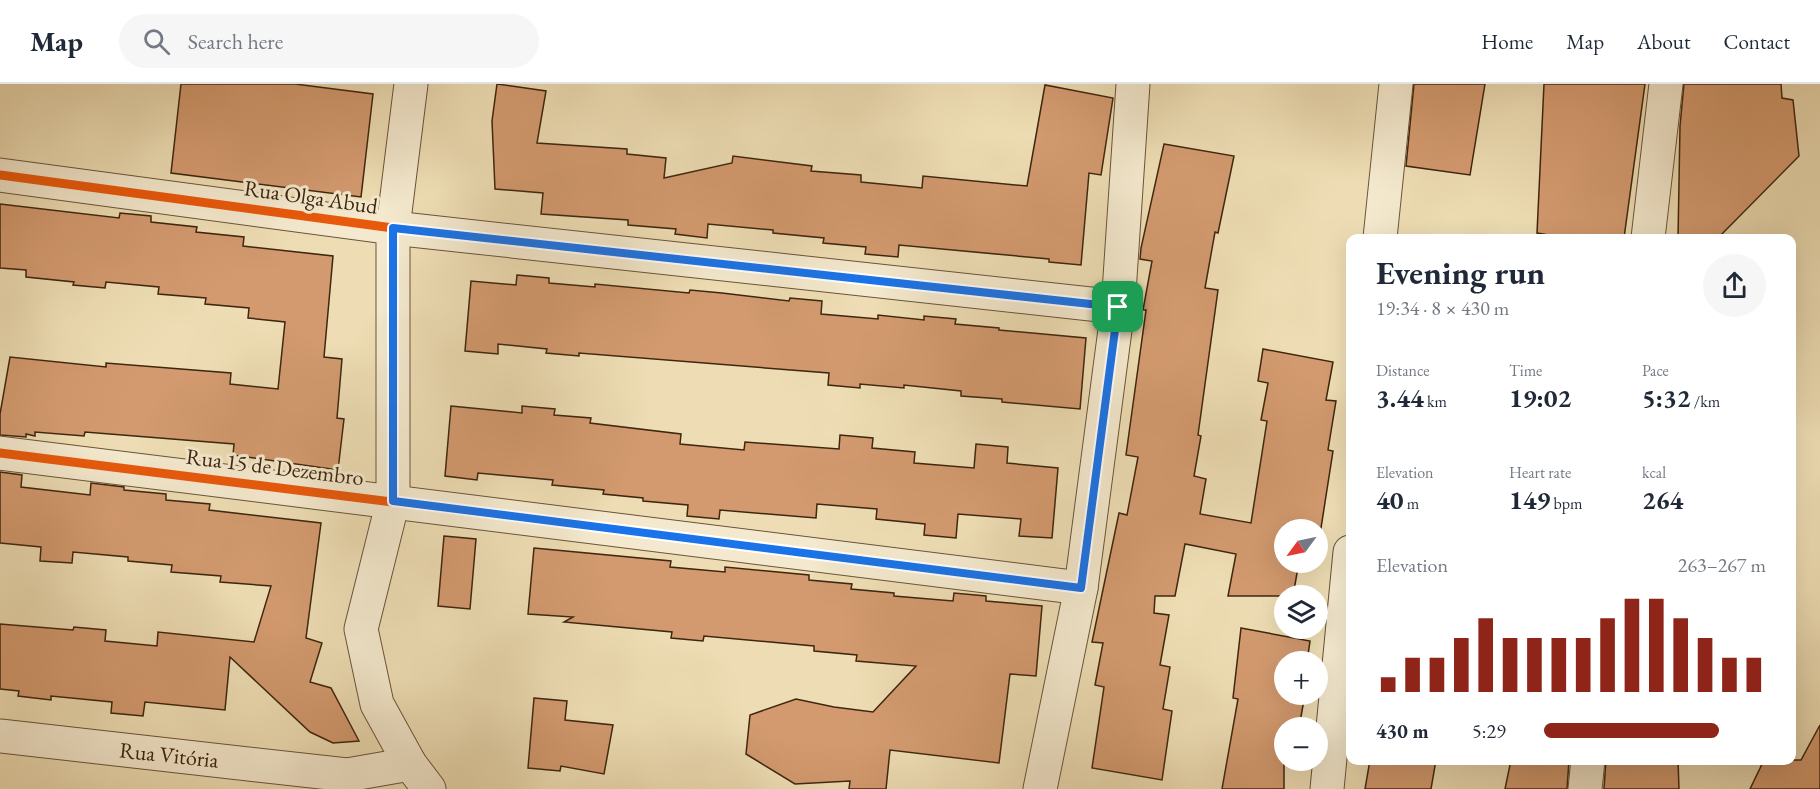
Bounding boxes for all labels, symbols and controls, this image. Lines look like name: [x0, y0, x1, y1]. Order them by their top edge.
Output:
search box: [119, 14, 539, 68]
text: Map: [30, 23, 83, 59]
icon: search: [140, 25, 173, 58]
text: Search here: [188, 27, 283, 56]
text: Home: [1481, 28, 1533, 55]
text: Map: [1566, 28, 1604, 55]
text: About: [1637, 28, 1690, 55]
text: Contact: [1723, 28, 1790, 55]
street label: Rua Olga Abud: [242, 173, 380, 221]
text: Evening run: [1376, 251, 1545, 294]
button: share: [1703, 254, 1766, 317]
pin: [1092, 281, 1143, 332]
icon: arrive: [1101, 290, 1134, 323]
text: 19:34 · 8 × 430 m: [1376, 295, 1509, 321]
text: Distance: [1376, 360, 1429, 381]
text: Time: [1509, 360, 1542, 381]
text: Pace: [1642, 360, 1669, 381]
text: 3.44: [1376, 381, 1424, 415]
text: 19:02: [1509, 381, 1571, 415]
text: 5:32: [1642, 381, 1691, 415]
text: km: [1424, 391, 1447, 412]
text: /km: [1691, 391, 1720, 412]
street label: Rua 15 de Dezembro: [184, 442, 366, 492]
text: Elevation: [1376, 462, 1434, 483]
text: Heart rate: [1509, 462, 1571, 483]
text: kcal: [1642, 462, 1666, 483]
text: 40: [1376, 483, 1404, 517]
text: 149: [1509, 483, 1550, 517]
text: 264: [1642, 483, 1683, 517]
text: m: [1404, 493, 1419, 514]
text: bpm: [1550, 493, 1582, 514]
north arrow: [1274, 519, 1328, 573]
map controls: [1274, 519, 1328, 771]
text: Elevation: [1376, 552, 1448, 578]
text: 263–267 m: [1678, 552, 1766, 578]
button: layers: [1274, 585, 1328, 639]
button: +: [1274, 651, 1328, 705]
button: −: [1274, 717, 1328, 771]
text: 430 m: [1376, 718, 1429, 744]
text: 5:29: [1472, 718, 1506, 744]
street label: Rua Vitória: [118, 735, 220, 775]

